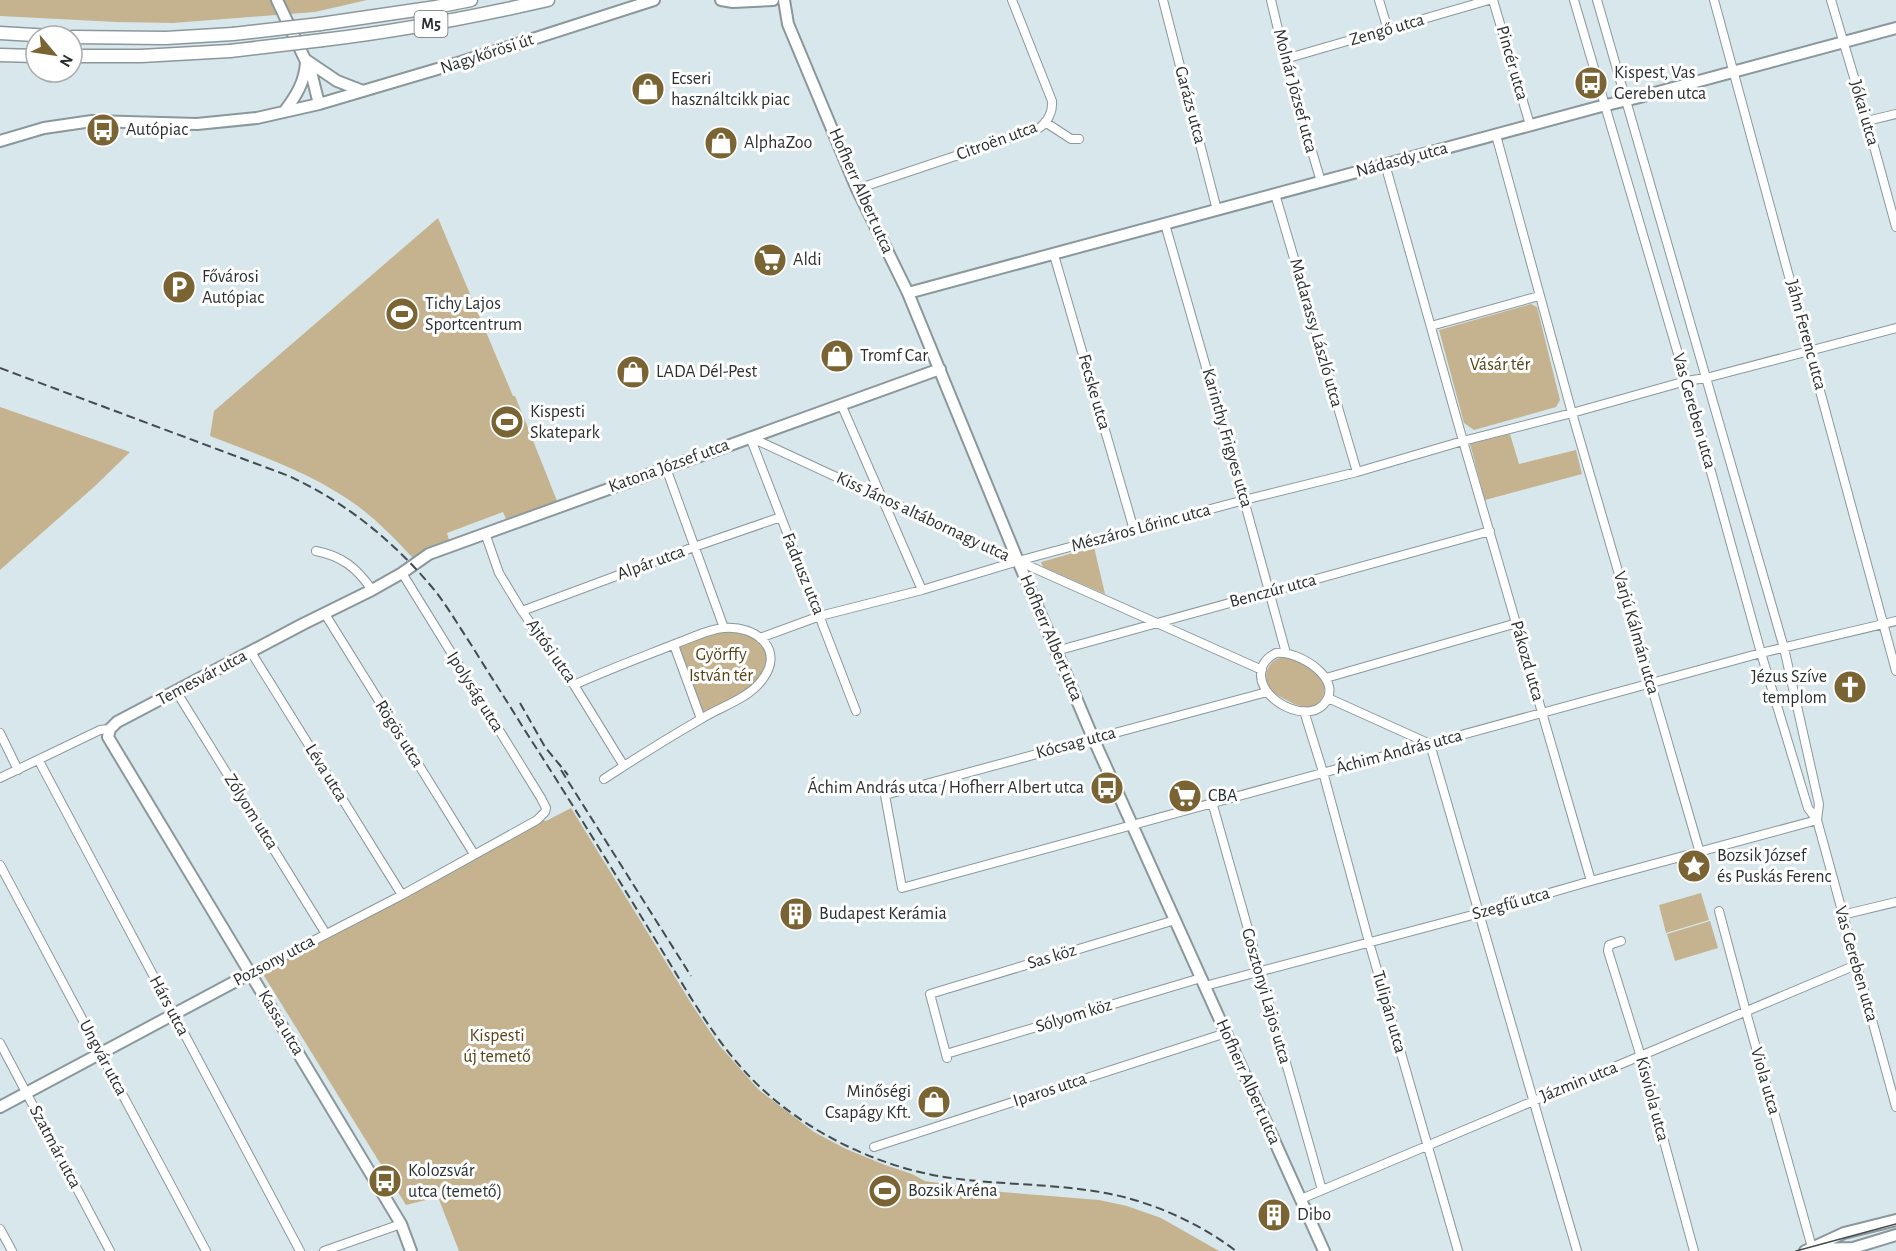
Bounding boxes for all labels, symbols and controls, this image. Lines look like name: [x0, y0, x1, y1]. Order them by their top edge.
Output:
road number: M5: [414, 11, 448, 37]
street label: Zengő utca: [1348, 11, 1426, 49]
north arrow: [24, 24, 84, 84]
street label: Pincér utca: [1493, 24, 1531, 102]
street label: Molnár József utca: [1270, 27, 1320, 155]
street label: Nagykőrösi út: [438, 30, 536, 78]
text: N: [57, 52, 76, 70]
street label: Garázs utca: [1171, 64, 1209, 146]
place label: Kispest, Vas Gereben utca: [1614, 64, 1706, 103]
bus stop icon: Kispest, Vas Gereben utca: [1573, 65, 1609, 101]
place label: Ecseri használtcikk piac: [671, 70, 790, 109]
shop icon: Ecseri használtcikk piac: [630, 71, 666, 107]
street label: Jókai utca: [1846, 78, 1882, 148]
bus stop icon: Autópiac: [85, 112, 121, 148]
street label: Citroën utca: [954, 118, 1040, 164]
place label: Autópiac: [126, 121, 188, 139]
shop icon: AlphaZoo: [703, 125, 739, 161]
street label: Hofherr Albert utca: [825, 126, 897, 256]
place label: AlphaZoo: [744, 134, 813, 152]
street label: Nádasdy utca: [1354, 139, 1450, 181]
supermarket icon: Aldi: [752, 242, 788, 278]
place label: Aldi: [793, 251, 822, 269]
street label: Madarassy László utca: [1286, 257, 1346, 409]
place label: Fővárosi Autópiac: [202, 268, 264, 307]
parking icon: Fővárosi Autópiac: [161, 269, 197, 305]
street label: Jáhn Ferenc utca: [1783, 278, 1829, 392]
place label: Tichy Lajos Sportcentrum: [425, 295, 522, 334]
sports icon: Tichy Lajos Sportcentrum: [384, 296, 420, 332]
shop icon: Tromf Car: [819, 338, 855, 374]
place label: Tromf Car: [860, 347, 928, 365]
street label: Vas Gereben utca: [1669, 351, 1719, 471]
street label: Fecske utca: [1075, 352, 1113, 432]
shop icon: LADA Dél-Pest: [615, 354, 651, 390]
park label: Vásár tér: [1470, 356, 1531, 374]
place label: LADA Dél-Pest: [656, 363, 758, 381]
street label: Karinthy Frigyes utca: [1199, 366, 1255, 510]
place label: Kispesti Skatepark: [530, 403, 600, 442]
sports icon: Kispesti Skatepark: [489, 404, 525, 440]
street label: Katona József utca: [606, 436, 732, 496]
street label: Kiss János altábornagy utca: [834, 469, 1012, 565]
street label: Mészáros Lőrinc utca: [1069, 501, 1213, 555]
street label: Fadrusz utca: [778, 530, 828, 618]
street label: Alpár utca: [615, 542, 687, 584]
street label: Varjú Kálmán utca: [1610, 569, 1662, 697]
street label: Benczúr utca: [1228, 571, 1318, 611]
street label: Hofherr Albert utca: [1016, 572, 1086, 704]
street label: Ajtósi utca: [523, 616, 579, 686]
street label: Pákozd utca: [1507, 619, 1547, 703]
park label: Györffy István tér: [689, 646, 753, 685]
street label: Temesvár utca: [154, 647, 250, 709]
street label: Ipolyság utca: [443, 648, 507, 736]
place label: Jézus Szíve templom: [1751, 668, 1827, 707]
church icon: Jézus Szíve templom: [1832, 669, 1868, 705]
street label: Rögös utca: [371, 697, 427, 771]
street label: Kócsag utca: [1034, 724, 1118, 762]
street label: Áchim András utca: [1333, 724, 1464, 778]
street label: Léva utca: [301, 741, 351, 805]
bus stop icon: Áchim András utca / Hofherr Albert utca: [1089, 770, 1125, 806]
street label: Zólyom utca: [221, 771, 281, 853]
place label: Áchim András utca / Hofherr Albert utca: [808, 776, 1084, 797]
supermarket icon: CBA: [1167, 778, 1203, 814]
place label: CBA: [1208, 787, 1238, 805]
place label: Bozsik József és Puskás Ferenc: [1717, 847, 1832, 886]
place icon: Bozsik József és Puskás Ferenc: [1676, 848, 1712, 884]
street label: Szegfű utca: [1470, 884, 1552, 924]
building icon: Budapest Kerámia: [778, 896, 814, 932]
street label: Vas Gereben utca: [1831, 904, 1881, 1024]
place label: Budapest Kerámia: [819, 905, 947, 923]
street label: Gosztonyi Lajos utca: [1238, 926, 1294, 1066]
street label: Pozsony utca: [230, 932, 318, 990]
street label: Sas köz: [1025, 941, 1079, 973]
street label: Tulipán utca: [1369, 969, 1409, 1055]
street label: Hárs utca: [146, 973, 192, 1039]
street label: Kassa utca: [255, 987, 307, 1059]
street label: Sólyom köz: [1034, 996, 1114, 1036]
street label: Ungvár utca: [76, 1017, 130, 1099]
street label: Hofherr Albert utca: [1212, 1017, 1284, 1147]
park label: Kispesti új temető: [463, 1027, 531, 1066]
street label: Viola utca: [1747, 1045, 1783, 1117]
street label: Kisviola utca: [1632, 1055, 1672, 1143]
street label: Jázmin utca: [1538, 1058, 1620, 1106]
street label: Iparos utca: [1011, 1070, 1089, 1110]
place label: Minőségi Csapágy Kft.: [825, 1083, 911, 1122]
shop icon: Minőségi Csapágy Kft.: [916, 1084, 952, 1120]
street label: Szatmár utca: [26, 1103, 84, 1191]
place label: Kolozsvár utca (temető): [408, 1162, 502, 1201]
bus stop icon: Kolozsvár utca (temető): [367, 1163, 403, 1199]
sports icon: Bozsik Aréna: [867, 1173, 903, 1209]
place label: Bozsik Aréna: [908, 1182, 998, 1200]
building icon: Dibo: [1256, 1197, 1292, 1233]
place label: Dibo: [1297, 1206, 1331, 1224]

